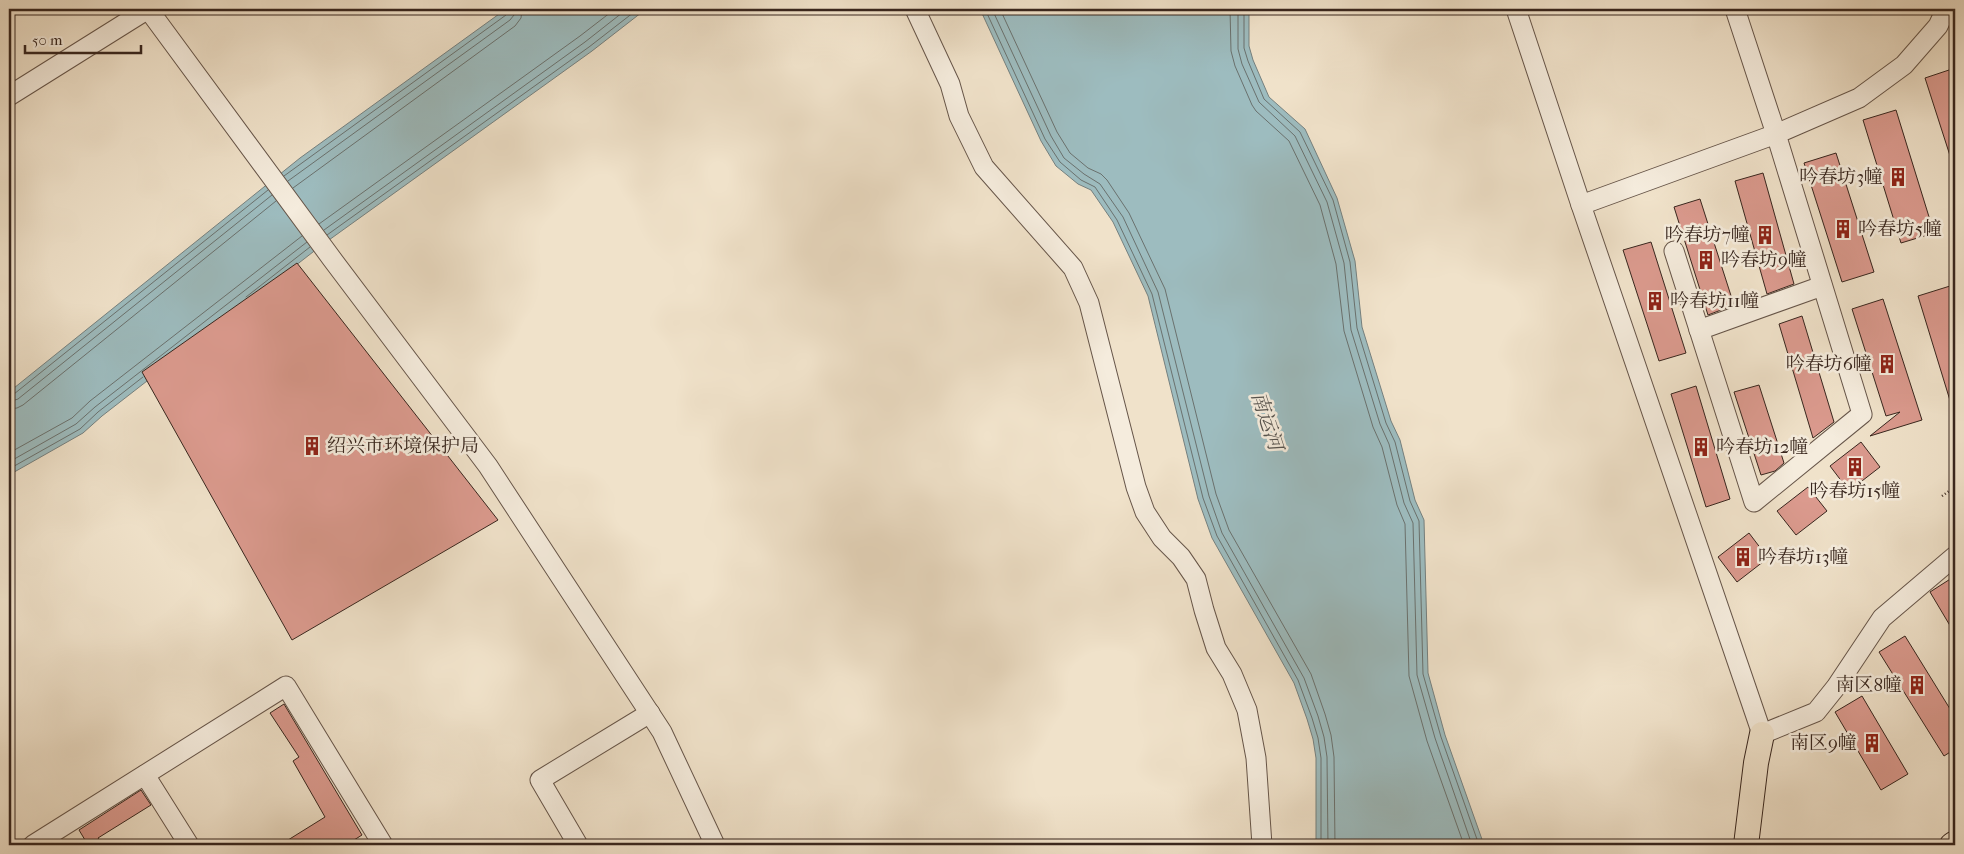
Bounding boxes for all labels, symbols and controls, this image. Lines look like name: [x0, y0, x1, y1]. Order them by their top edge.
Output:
scale bar: [25, 22, 141, 54]
text: 50 m: [32, 31, 63, 49]
place label: 吟春坊3幢: [1799, 166, 1883, 188]
building icon: 吟春坊3幢: [1887, 166, 1909, 188]
building icon: 吟春坊5幢: [1832, 218, 1854, 240]
place label: 吟春坊5幢: [1858, 218, 1942, 240]
place label: 吟春坊7幢: [1665, 224, 1750, 246]
building icon: 吟春坊7幢: [1754, 224, 1776, 246]
building icon: 吟春坊9幢: [1695, 249, 1717, 271]
place label: 吟春坊9幢: [1721, 249, 1807, 271]
building icon: 吟春坊11幢: [1644, 290, 1666, 312]
place label: 吟春坊11幢: [1670, 290, 1760, 312]
place label: 吟春坊6幢: [1786, 353, 1872, 375]
building icon: 吟春坊6幢: [1876, 353, 1898, 375]
water label: 南运河: [1247, 389, 1288, 456]
building icon: 绍兴市环境保护局: [301, 435, 323, 457]
place label: 绍兴市环境保护局: [327, 435, 479, 457]
building icon: 吟春坊12幢: [1690, 436, 1712, 458]
place label: 吟春坊12幢: [1716, 436, 1809, 458]
building icon: 吟春坊15幢: [1844, 456, 1866, 478]
place label: 吟春坊15幢: [1810, 480, 1900, 502]
building icon: 吟春坊13幢: [1732, 546, 1754, 568]
place label: 吟春坊13幢: [1758, 546, 1849, 568]
place label: 南区8幢: [1835, 674, 1902, 696]
building icon: 南区8幢: [1906, 674, 1928, 696]
place label: 南区9幢: [1790, 732, 1857, 754]
building icon: 南区9幢: [1861, 732, 1883, 754]

